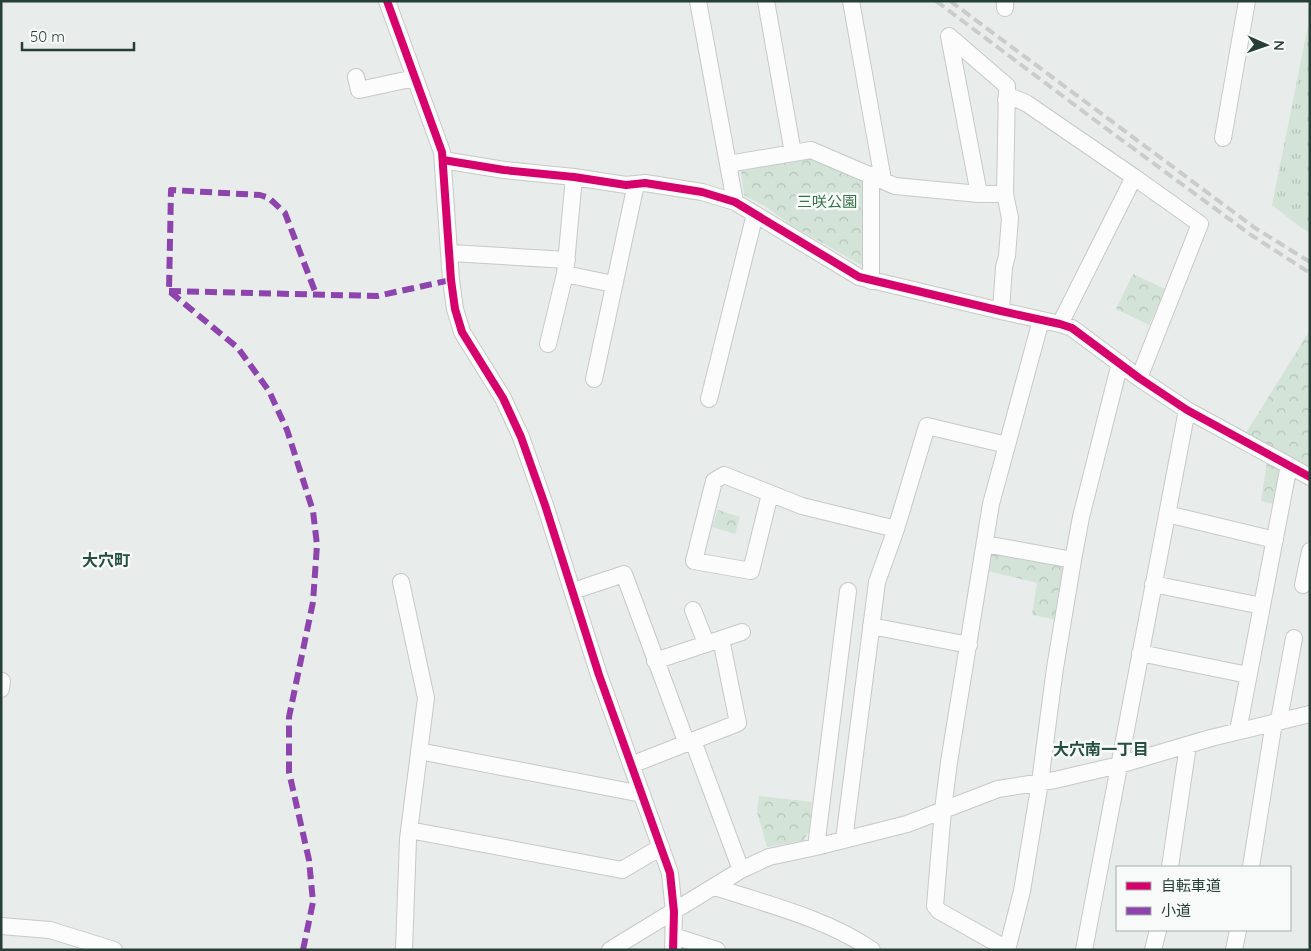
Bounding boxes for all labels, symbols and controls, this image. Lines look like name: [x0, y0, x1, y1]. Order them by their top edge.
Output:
scale bar: [22, 20, 135, 52]
north arrow: [1241, 20, 1291, 70]
text: 50 m: [30, 27, 65, 46]
text: N: [1270, 40, 1288, 51]
park label: 三咲公園: [797, 192, 857, 211]
district label: 大穴町: [82, 550, 130, 570]
district label: 大穴南一丁目: [1053, 739, 1149, 759]
legend: [1116, 866, 1291, 931]
text: 自転車道: [1161, 876, 1221, 895]
text: 小道: [1161, 901, 1191, 920]

